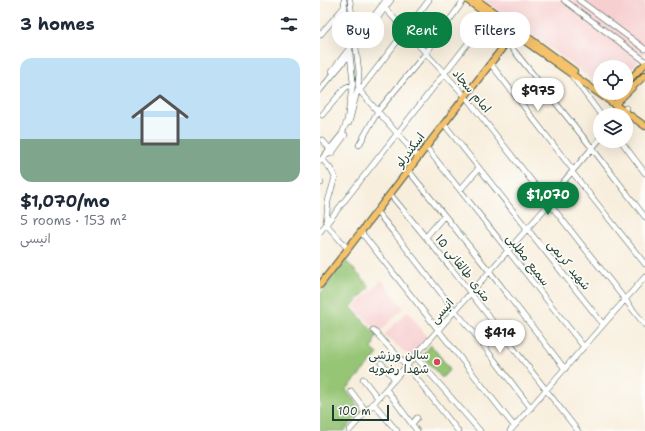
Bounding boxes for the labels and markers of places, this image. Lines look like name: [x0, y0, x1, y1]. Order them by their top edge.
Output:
pin: $975: [514, 78, 562, 112]
pin: $1,070: [515, 182, 581, 216]
pin: $414: [476, 320, 524, 354]
place label: سالن ورزشی شهدا رضویه: [368, 347, 429, 377]
marker: سالن ورزشی شهدا رضویه: [432, 357, 442, 367]

